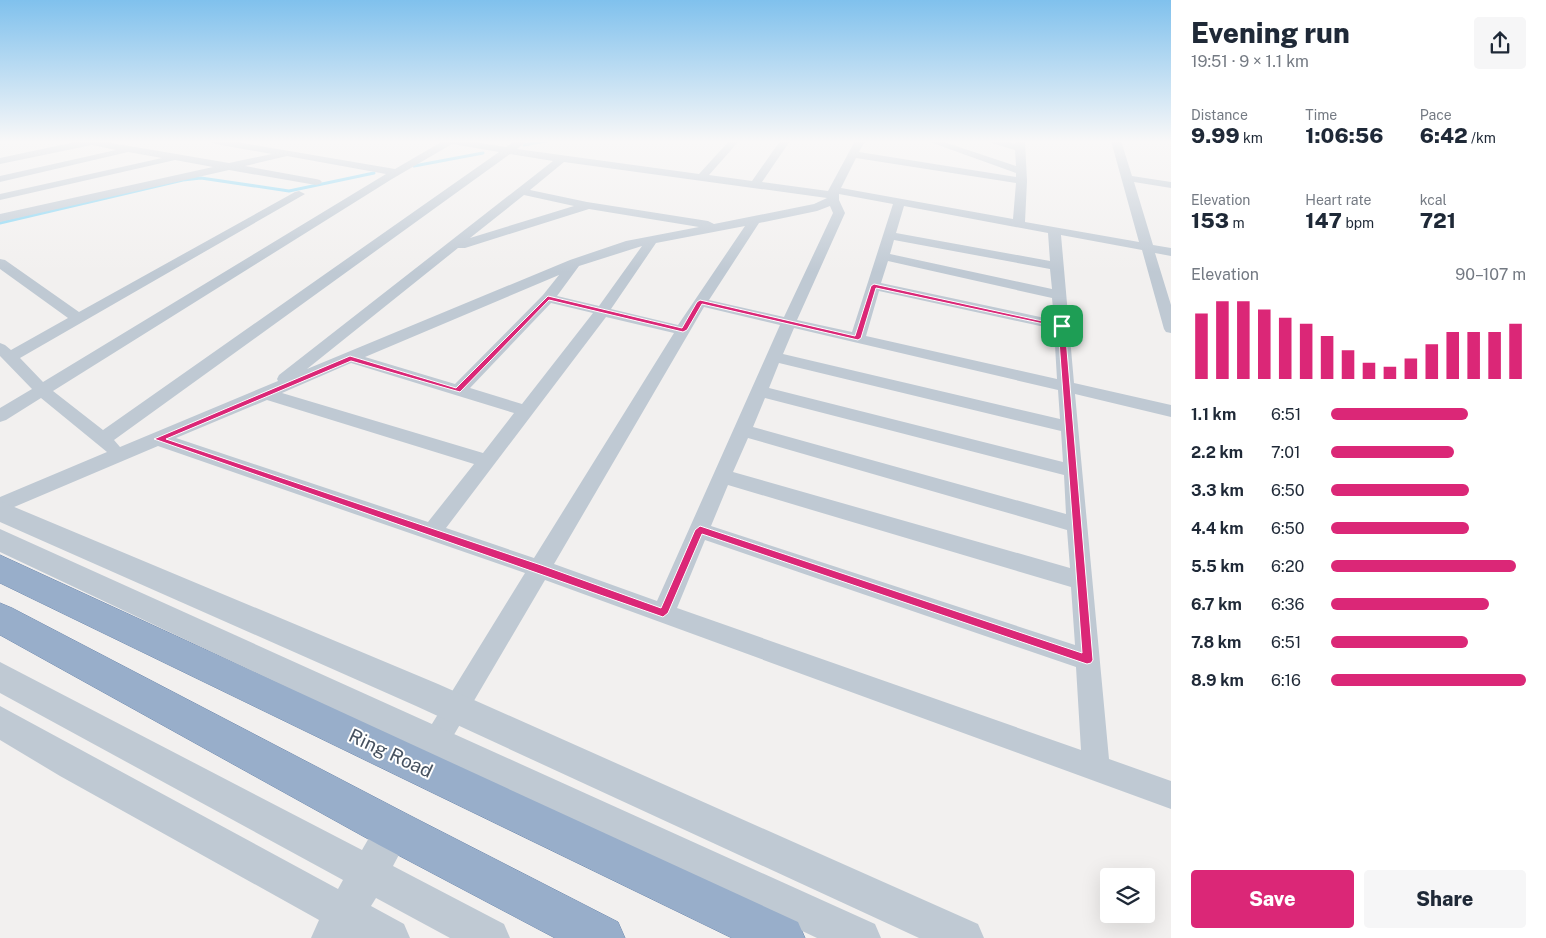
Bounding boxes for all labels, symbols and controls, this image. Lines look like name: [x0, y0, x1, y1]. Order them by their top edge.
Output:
text: Evening run: [1191, 16, 1350, 49]
button: share: [1474, 17, 1526, 69]
text: 19:51 · 9 × 1.1 km: [1191, 52, 1309, 71]
text: Distance: [1191, 107, 1248, 123]
text: Time: [1305, 107, 1337, 123]
text: Pace: [1420, 107, 1452, 123]
text: 9.99: [1191, 123, 1240, 148]
text: 1:06:56: [1305, 123, 1383, 148]
text: 6:42: [1420, 123, 1468, 148]
text: km: [1240, 130, 1263, 146]
text: /km: [1468, 130, 1496, 146]
text: Elevation: [1191, 192, 1250, 208]
text: Heart rate: [1305, 192, 1372, 208]
text: kcal: [1420, 192, 1447, 208]
text: 153: [1191, 208, 1229, 233]
text: 147: [1305, 208, 1342, 233]
text: 721: [1420, 208, 1456, 233]
text: m: [1229, 215, 1245, 231]
text: bpm: [1342, 215, 1374, 231]
text: Elevation: [1191, 265, 1259, 284]
text: 90–107 m: [1455, 265, 1526, 284]
pin: [1041, 305, 1083, 347]
icon: arrive: [1048, 312, 1076, 340]
text: 1.1 km: [1191, 405, 1236, 424]
text: 6:51: [1271, 405, 1301, 424]
text: 2.2 km: [1191, 443, 1243, 462]
text: 7:01: [1271, 443, 1301, 462]
text: 3.3 km: [1191, 481, 1244, 500]
text: 6:50: [1271, 481, 1305, 500]
text: 4.4 km: [1191, 519, 1243, 538]
text: 6:50: [1271, 519, 1305, 538]
text: 5.5 km: [1191, 557, 1244, 576]
text: 6:20: [1271, 557, 1304, 576]
text: 6.7 km: [1191, 595, 1242, 614]
text: 6:36: [1271, 595, 1305, 614]
text: 7.8 km: [1191, 633, 1241, 652]
text: 6:51: [1271, 633, 1301, 652]
text: 8.9 km: [1191, 671, 1244, 690]
text: 6:16: [1271, 671, 1301, 690]
street label: Ring Road: [346, 724, 436, 782]
map controls: [1100, 868, 1155, 923]
button: layers: [1100, 868, 1155, 923]
button: Save: [1191, 870, 1354, 928]
button: Share: [1364, 870, 1526, 928]

